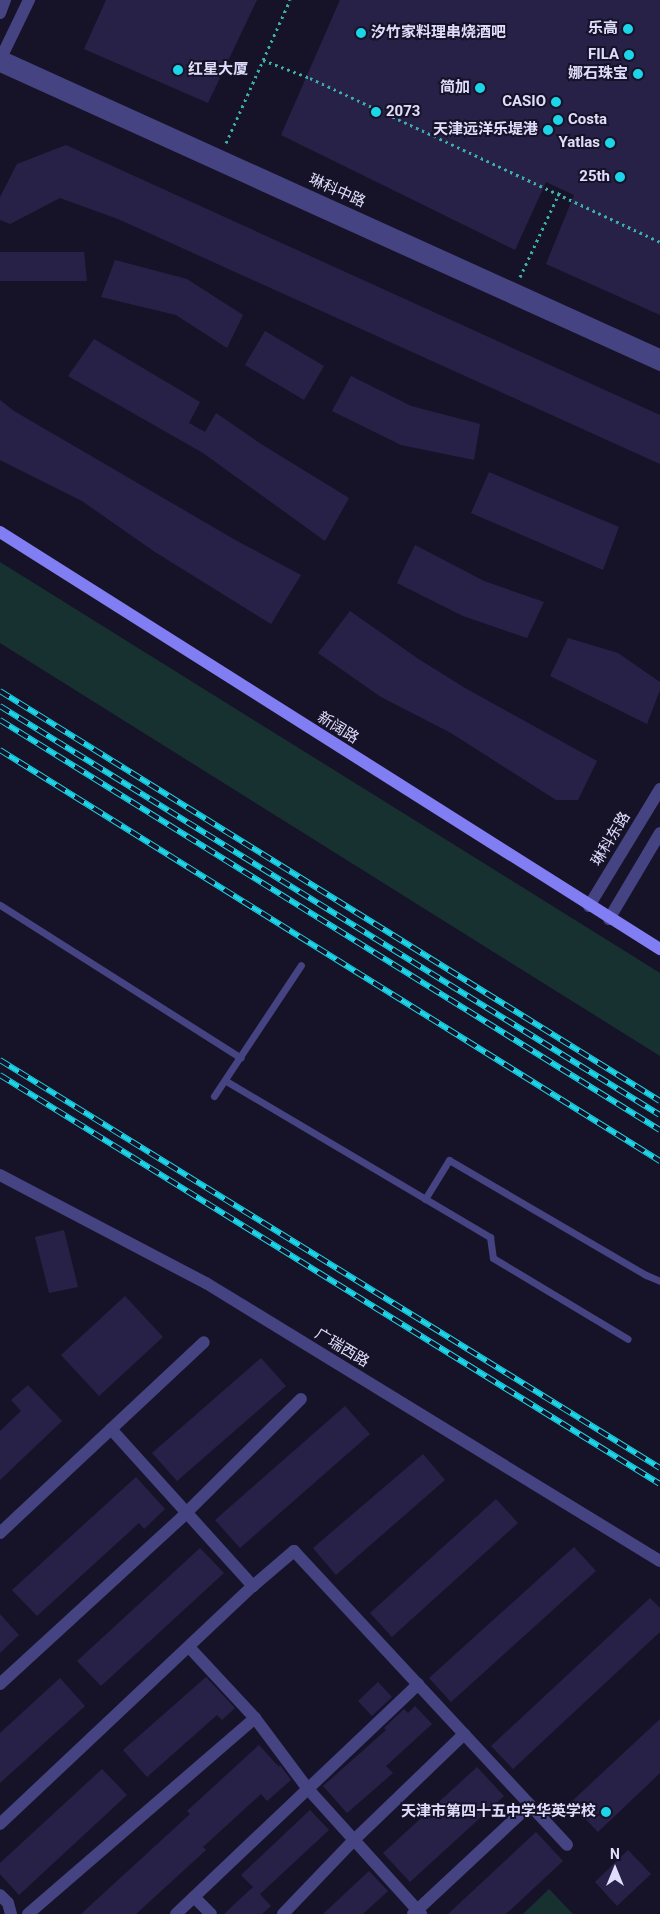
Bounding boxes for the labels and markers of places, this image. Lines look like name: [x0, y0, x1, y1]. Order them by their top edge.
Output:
place label: 乐高: [588, 20, 618, 38]
marker: 乐高: [622, 23, 634, 35]
place label: 汐竹家料理串烧酒吧: [371, 24, 506, 42]
marker: 汐竹家料理串烧酒吧: [355, 27, 367, 39]
place label: FILA: [588, 46, 619, 64]
marker: FILA: [623, 49, 635, 61]
place label: 红星大厦: [188, 61, 248, 79]
marker: 红星大厦: [172, 64, 184, 76]
place label: 娜石珠宝: [568, 65, 628, 83]
marker: 娜石珠宝: [632, 68, 644, 80]
place label: 简加: [440, 79, 470, 97]
marker: 简加: [474, 82, 486, 94]
place label: CASIO: [502, 93, 546, 111]
marker: CASIO: [550, 96, 562, 108]
place label: 2073: [386, 103, 420, 121]
marker: 2073: [370, 106, 382, 118]
place label: Costa: [568, 111, 607, 129]
marker: Costa: [552, 114, 564, 126]
place label: 天津远洋乐堤港: [433, 121, 538, 139]
marker: 天津远洋乐堤港: [542, 124, 554, 136]
place label: Yatlas: [558, 134, 600, 152]
marker: Yatlas: [604, 137, 616, 149]
place label: 25th: [579, 168, 610, 186]
marker: 25th: [614, 171, 626, 183]
place label: 天津市第四十五中学华英学校: [401, 1803, 596, 1821]
marker: 天津市第四十五中学华英学校: [600, 1806, 612, 1818]

